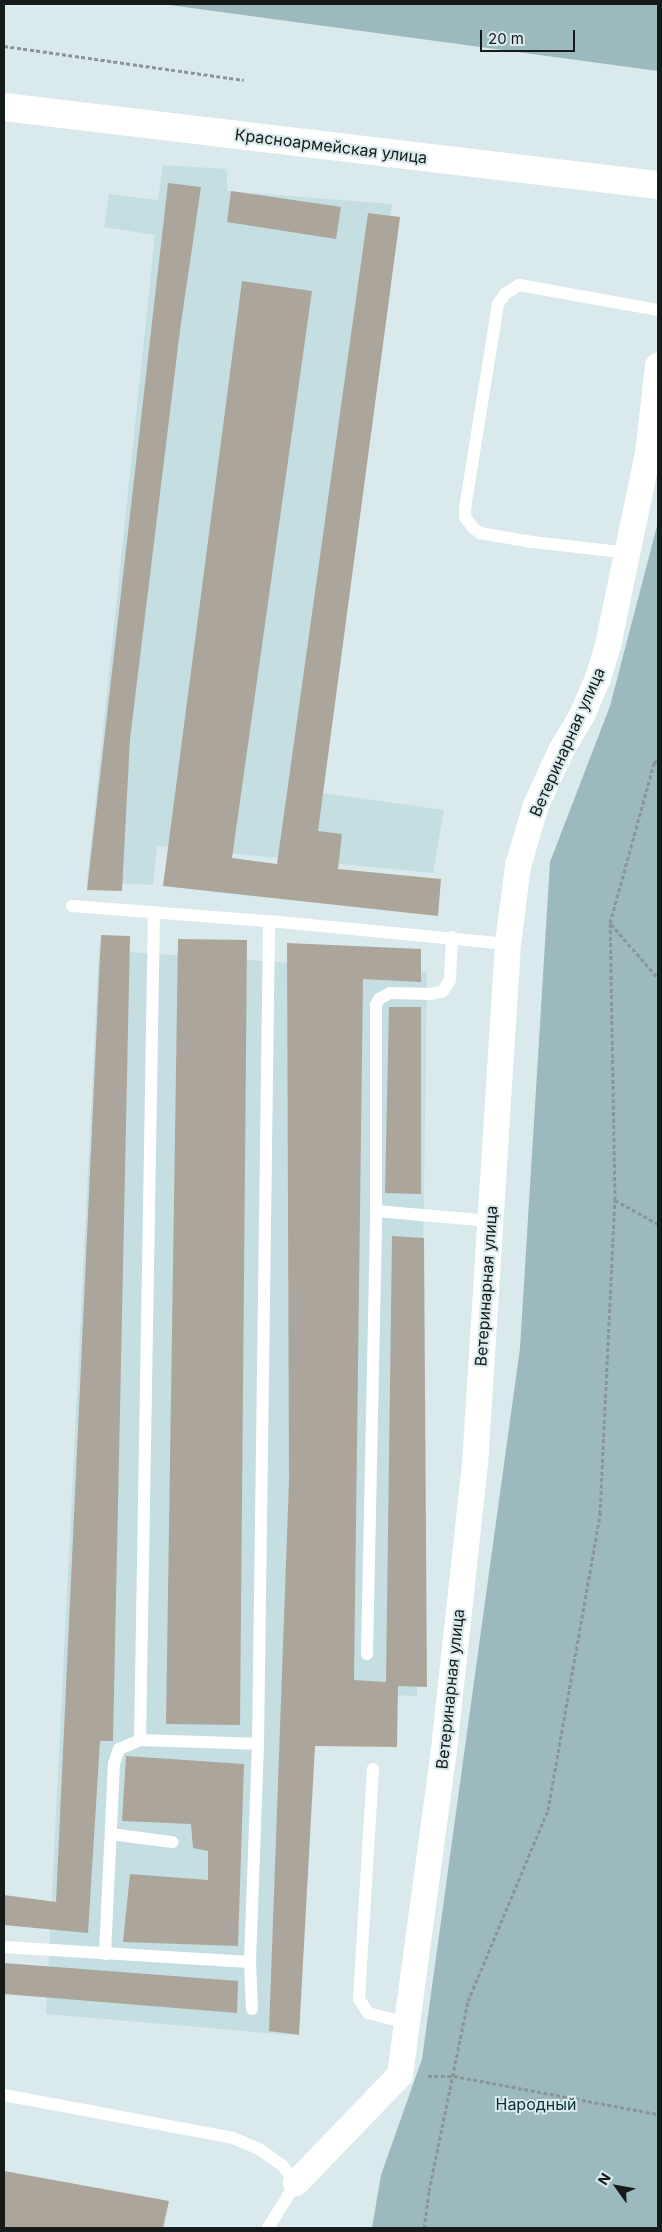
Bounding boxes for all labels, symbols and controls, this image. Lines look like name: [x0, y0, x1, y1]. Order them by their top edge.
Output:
scale bar: [482, 20, 577, 52]
text: 20 m: [488, 29, 524, 48]
street label: Красноармейская улица: [234, 125, 428, 167]
street label: Ветеринарная улица: [525, 665, 609, 819]
street label: Ветеринарная улица: [471, 1205, 501, 1367]
street label: Ветеринарная улица: [432, 1608, 468, 1770]
park label: Народный: [495, 2094, 577, 2114]
north arrow: [592, 2162, 642, 2212]
text: N: [594, 2170, 614, 2188]

